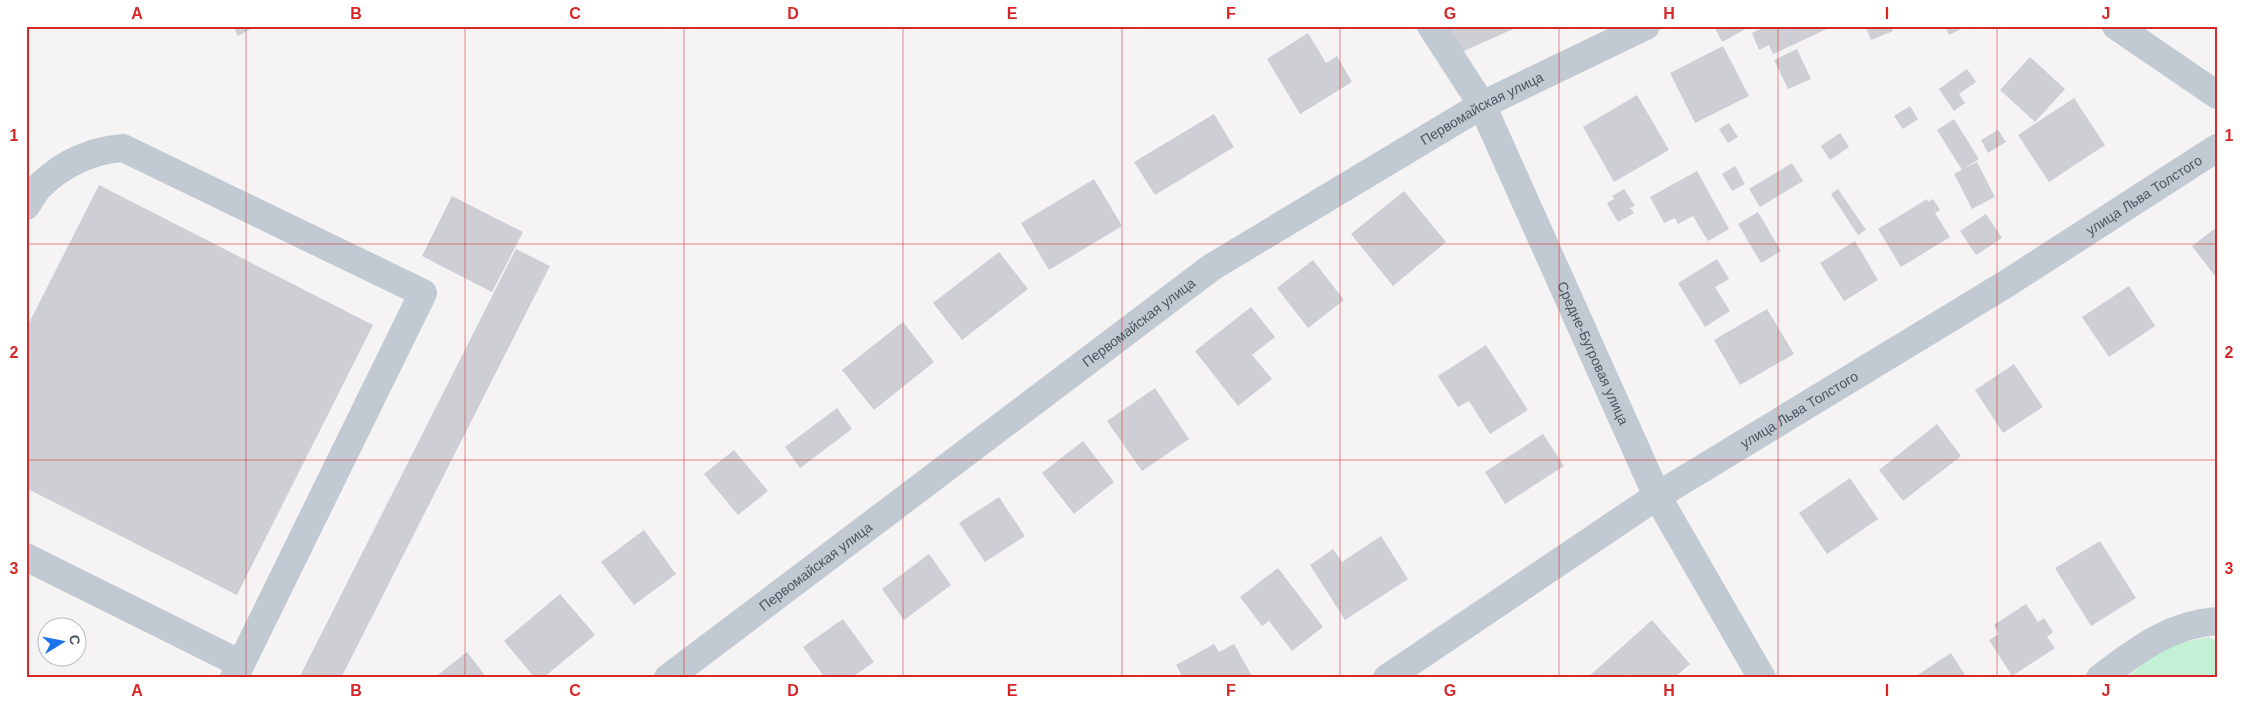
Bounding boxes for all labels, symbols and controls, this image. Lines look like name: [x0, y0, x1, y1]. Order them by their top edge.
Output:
text: A: [131, 5, 143, 22]
text: B: [350, 5, 362, 22]
text: C: [569, 5, 581, 22]
text: D: [787, 5, 799, 22]
text: E: [1007, 5, 1018, 22]
text: F: [1226, 5, 1236, 22]
text: G: [1444, 5, 1456, 22]
text: H: [1663, 5, 1675, 22]
text: I: [1885, 5, 1889, 22]
text: J: [2102, 5, 2110, 22]
street label: Первомайская улица: [1418, 69, 1546, 148]
text: 1: [10, 127, 19, 144]
text: 1: [2225, 127, 2234, 144]
street label: улица Льва Толстого: [2083, 152, 2205, 238]
street label: Первомайская улица: [1079, 274, 1198, 370]
street label: Средне-Бугровая улица: [1554, 279, 1632, 428]
text: 2: [10, 344, 19, 361]
text: 2: [2225, 344, 2234, 361]
street label: улица Льва Толстого: [1738, 368, 1861, 451]
street label: Первомайская улица: [756, 519, 875, 614]
text: 3: [10, 560, 19, 577]
text: 3: [2225, 560, 2234, 577]
north arrow: [38, 616, 88, 666]
text: С: [66, 633, 84, 646]
text: A: [131, 682, 143, 699]
text: B: [350, 682, 362, 699]
text: C: [569, 682, 581, 699]
text: D: [787, 682, 799, 699]
text: E: [1007, 682, 1018, 699]
text: F: [1226, 682, 1236, 699]
text: G: [1444, 682, 1456, 699]
text: H: [1663, 682, 1675, 699]
text: I: [1885, 682, 1889, 699]
text: J: [2102, 682, 2110, 699]

